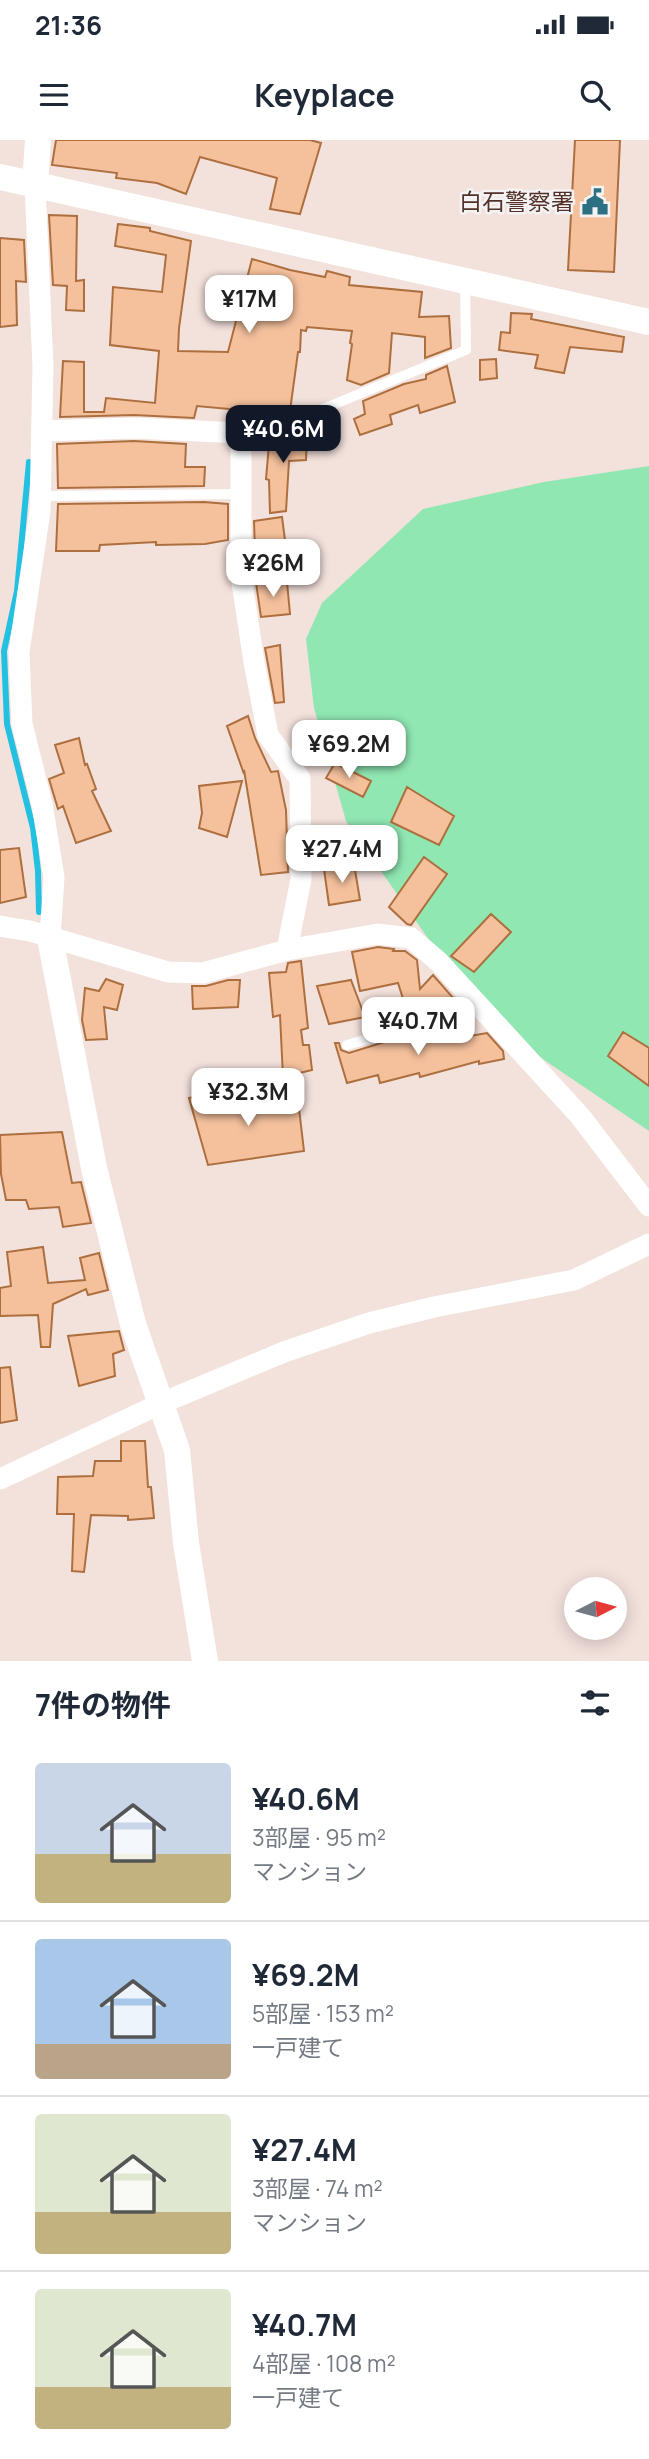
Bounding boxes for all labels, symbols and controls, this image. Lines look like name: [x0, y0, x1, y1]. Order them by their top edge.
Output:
text: 21:36: [35, 7, 102, 43]
text: Keyplace: [254, 73, 395, 117]
icon: menu: [35, 76, 73, 114]
icon: search: [576, 76, 614, 114]
place label: 白石警察署: [459, 185, 574, 217]
public building icon: 白石警察署: [580, 187, 610, 217]
pin: ¥17M: [208, 276, 290, 335]
text: ¥17M: [221, 282, 277, 314]
pin: ¥40.6M: [226, 406, 340, 465]
text: ¥40.6M: [242, 412, 324, 444]
pin: ¥26M: [232, 540, 314, 599]
text: ¥26M: [242, 546, 304, 578]
pin: ¥69.2M: [292, 720, 406, 780]
text: ¥69.2M: [308, 727, 390, 759]
pin: ¥27.4M: [285, 826, 399, 885]
text: ¥27.4M: [302, 832, 382, 864]
pin: ¥40.7M: [361, 998, 475, 1057]
text: ¥40.7M: [378, 1004, 458, 1036]
pin: ¥32.3M: [191, 1068, 305, 1128]
text: ¥32.3M: [207, 1075, 289, 1107]
north arrow: [564, 1577, 626, 1640]
map controls: [564, 1577, 627, 1640]
text: 7件の物件: [35, 1684, 171, 1725]
icon: filters: [576, 1684, 614, 1722]
text: ¥40.6M: [252, 1778, 360, 1819]
icon: home: [91, 1791, 175, 1875]
text: 3部屋 · 95 m²: [252, 1821, 386, 1853]
text: マンション: [252, 1855, 367, 1887]
text: ¥69.2M: [252, 1954, 359, 1995]
icon: home: [91, 1967, 175, 2051]
text: 5部屋 · 153 m²: [252, 1997, 394, 2029]
text: 一戸建て: [252, 2031, 344, 2063]
text: ¥27.4M: [252, 2129, 357, 2170]
icon: home: [91, 2142, 175, 2226]
text: 3部屋 · 74 m²: [252, 2172, 383, 2204]
text: マンション: [252, 2206, 367, 2238]
text: ¥40.7M: [252, 2304, 357, 2345]
icon: home: [91, 2317, 175, 2401]
text: 4部屋 · 108 m²: [252, 2347, 396, 2379]
text: 一戸建て: [252, 2381, 344, 2413]

